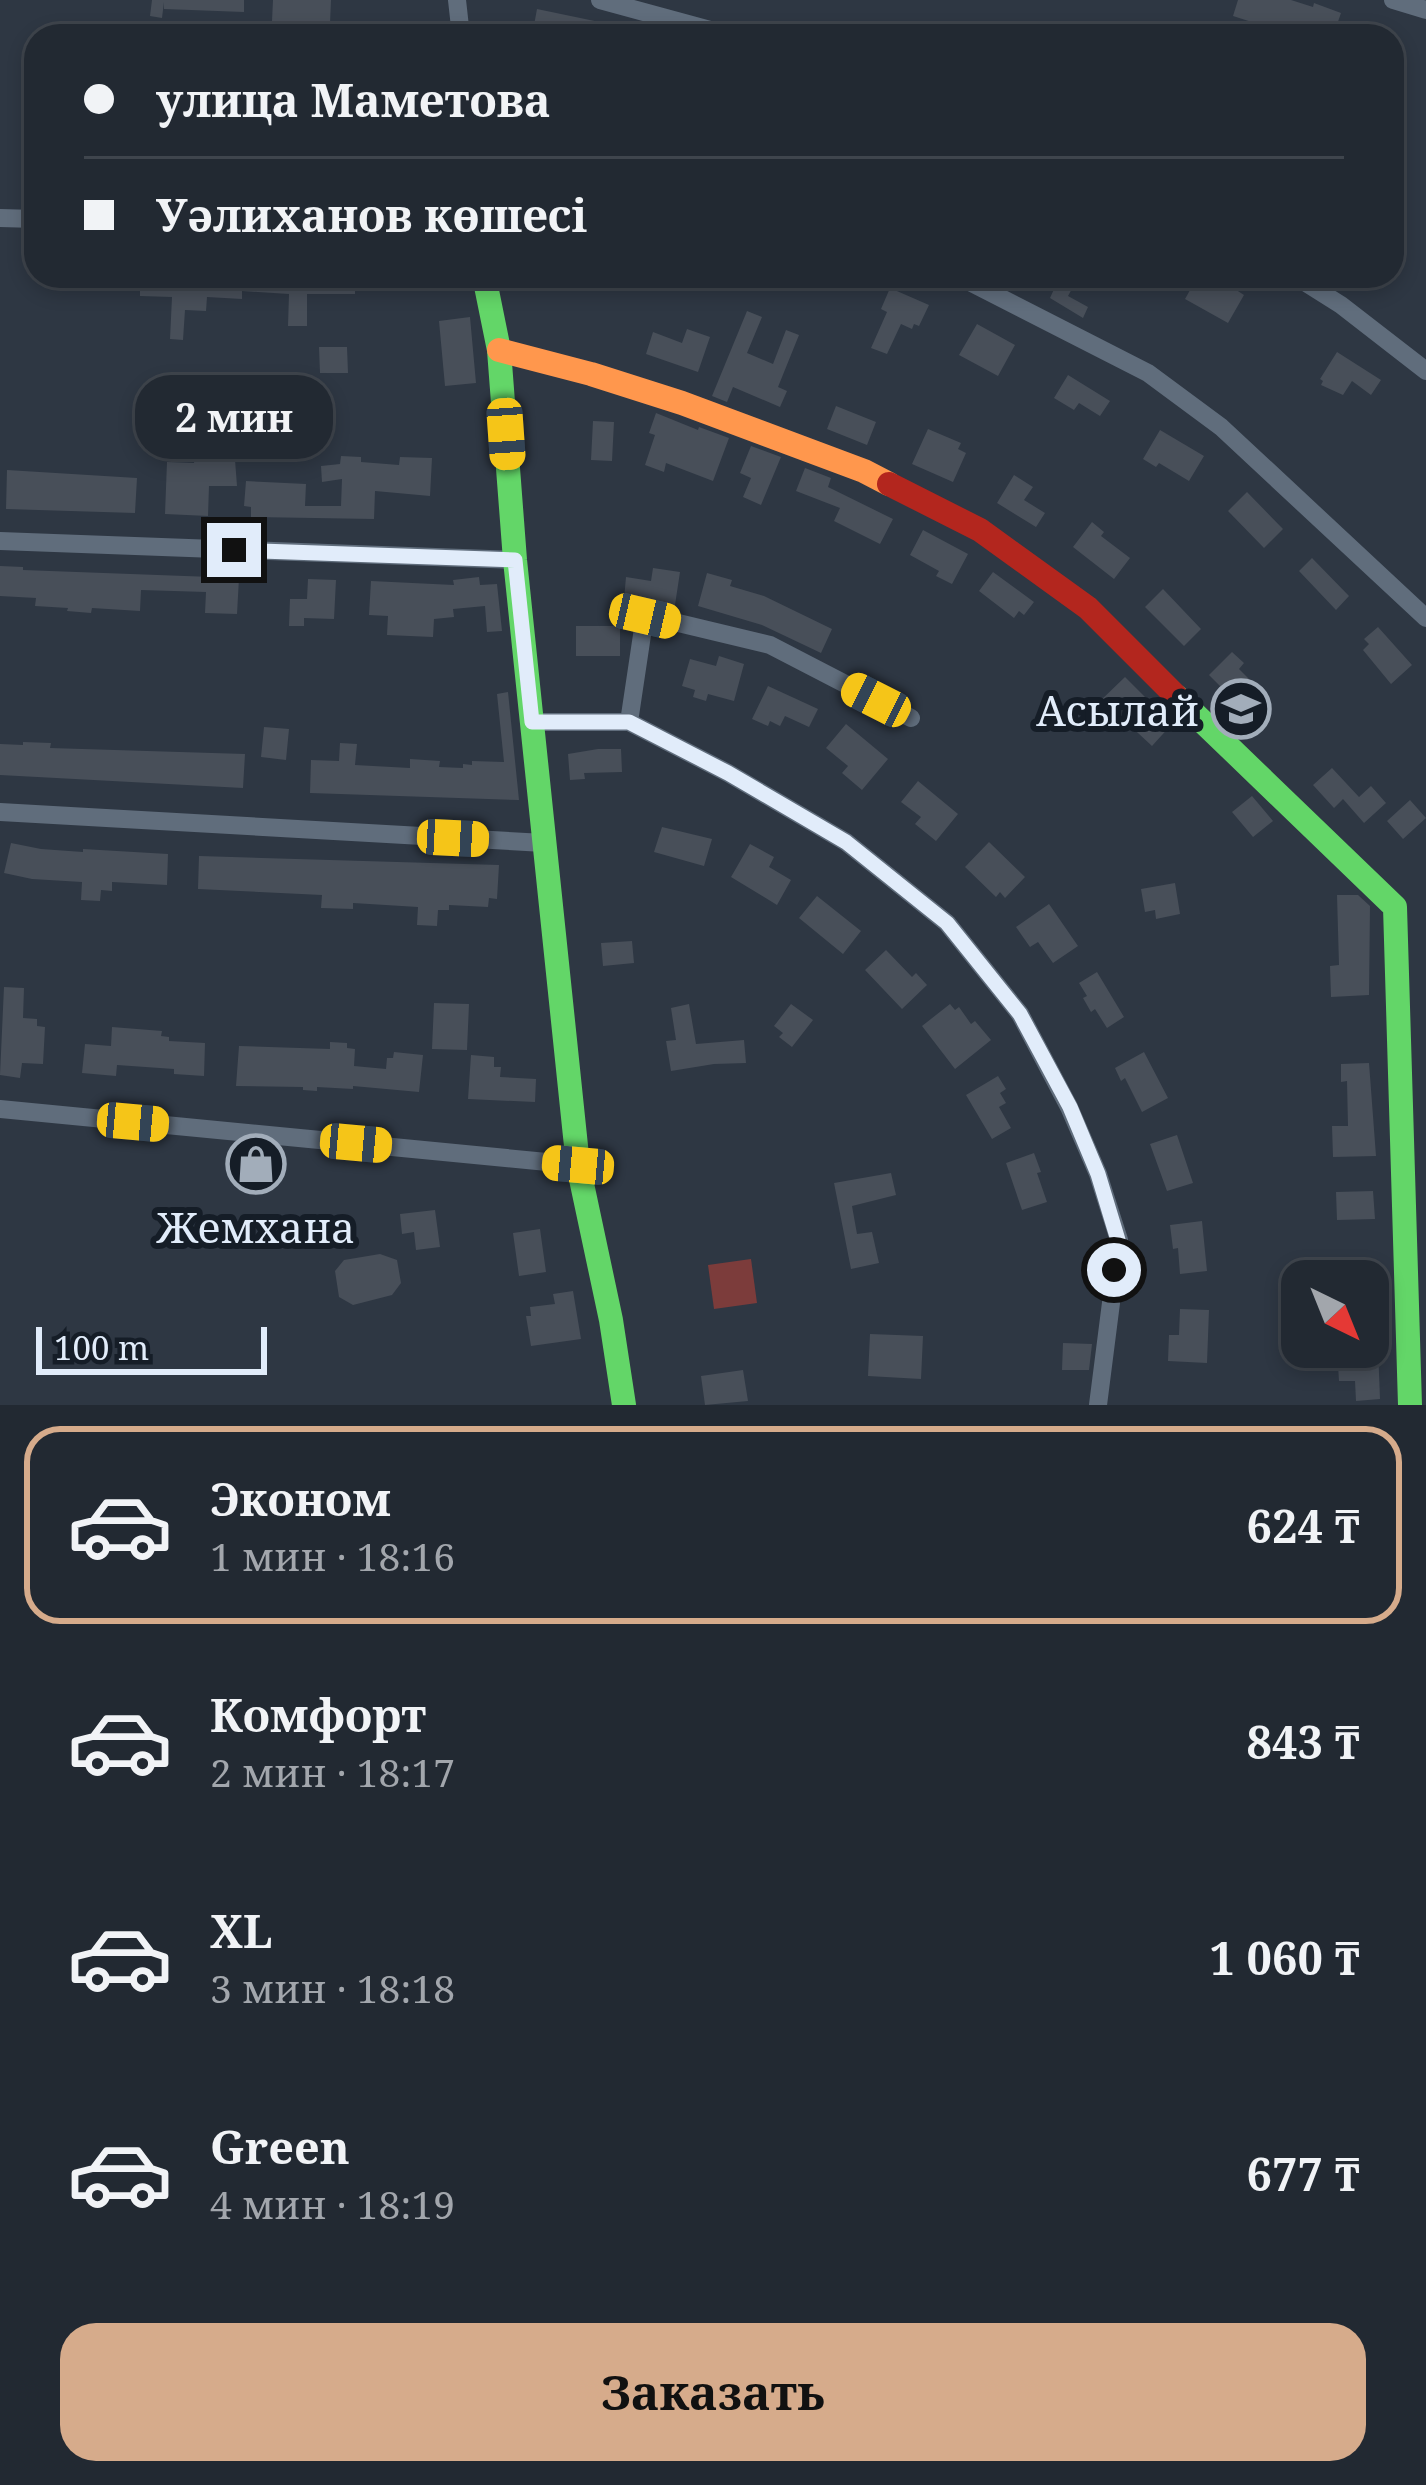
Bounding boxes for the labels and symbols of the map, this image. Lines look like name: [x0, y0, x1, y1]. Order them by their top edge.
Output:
callout: 2 мин: [135, 376, 333, 460]
car: [486, 397, 526, 471]
route end: [207, 523, 261, 577]
car: [606, 590, 684, 642]
car: [836, 668, 916, 732]
school or university icon: Асылай: [1210, 678, 1272, 740]
place label: Асылай: [1036, 681, 1199, 738]
car: [416, 818, 490, 858]
car: [96, 1101, 170, 1143]
car: [319, 1122, 393, 1164]
shop icon: Жемхана: [225, 1133, 287, 1195]
car: [541, 1144, 615, 1186]
place label: Жемхана: [156, 1198, 355, 1255]
route start: [1087, 1243, 1141, 1297]
north arrow: [1281, 1260, 1389, 1368]
scale bar: [36, 1321, 267, 1374]

